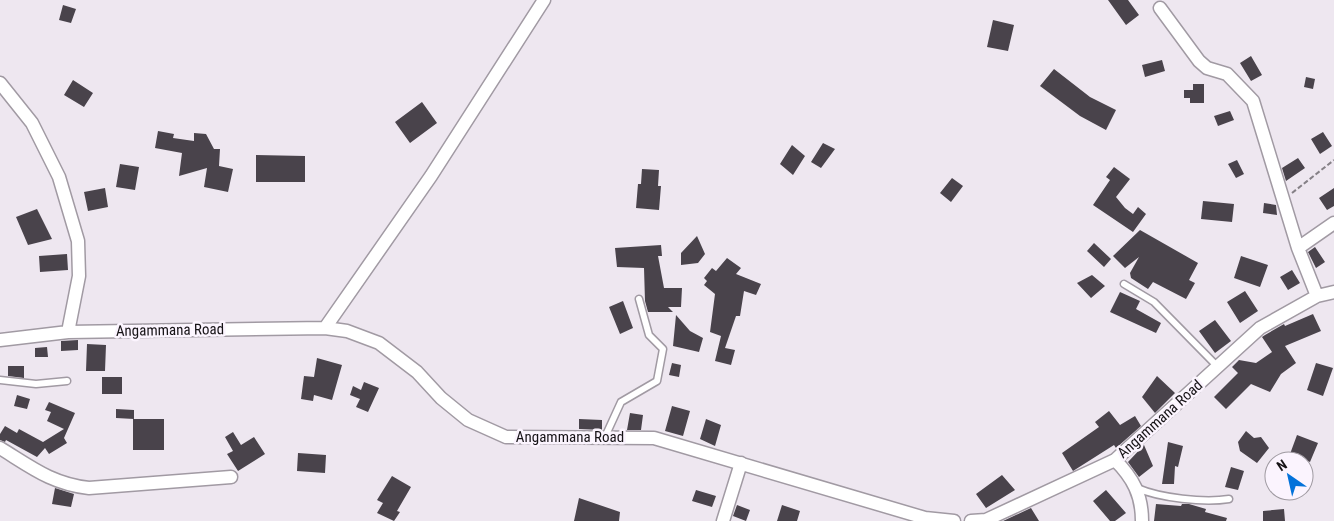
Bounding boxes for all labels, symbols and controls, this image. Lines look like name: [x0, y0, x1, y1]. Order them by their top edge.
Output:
street label: Angammana Road: [116, 320, 224, 340]
street label: Angammana Road: [1114, 376, 1206, 462]
street label: Angammana Road: [516, 428, 624, 446]
north arrow: [1264, 451, 1314, 501]
text: N: [1274, 456, 1290, 474]

